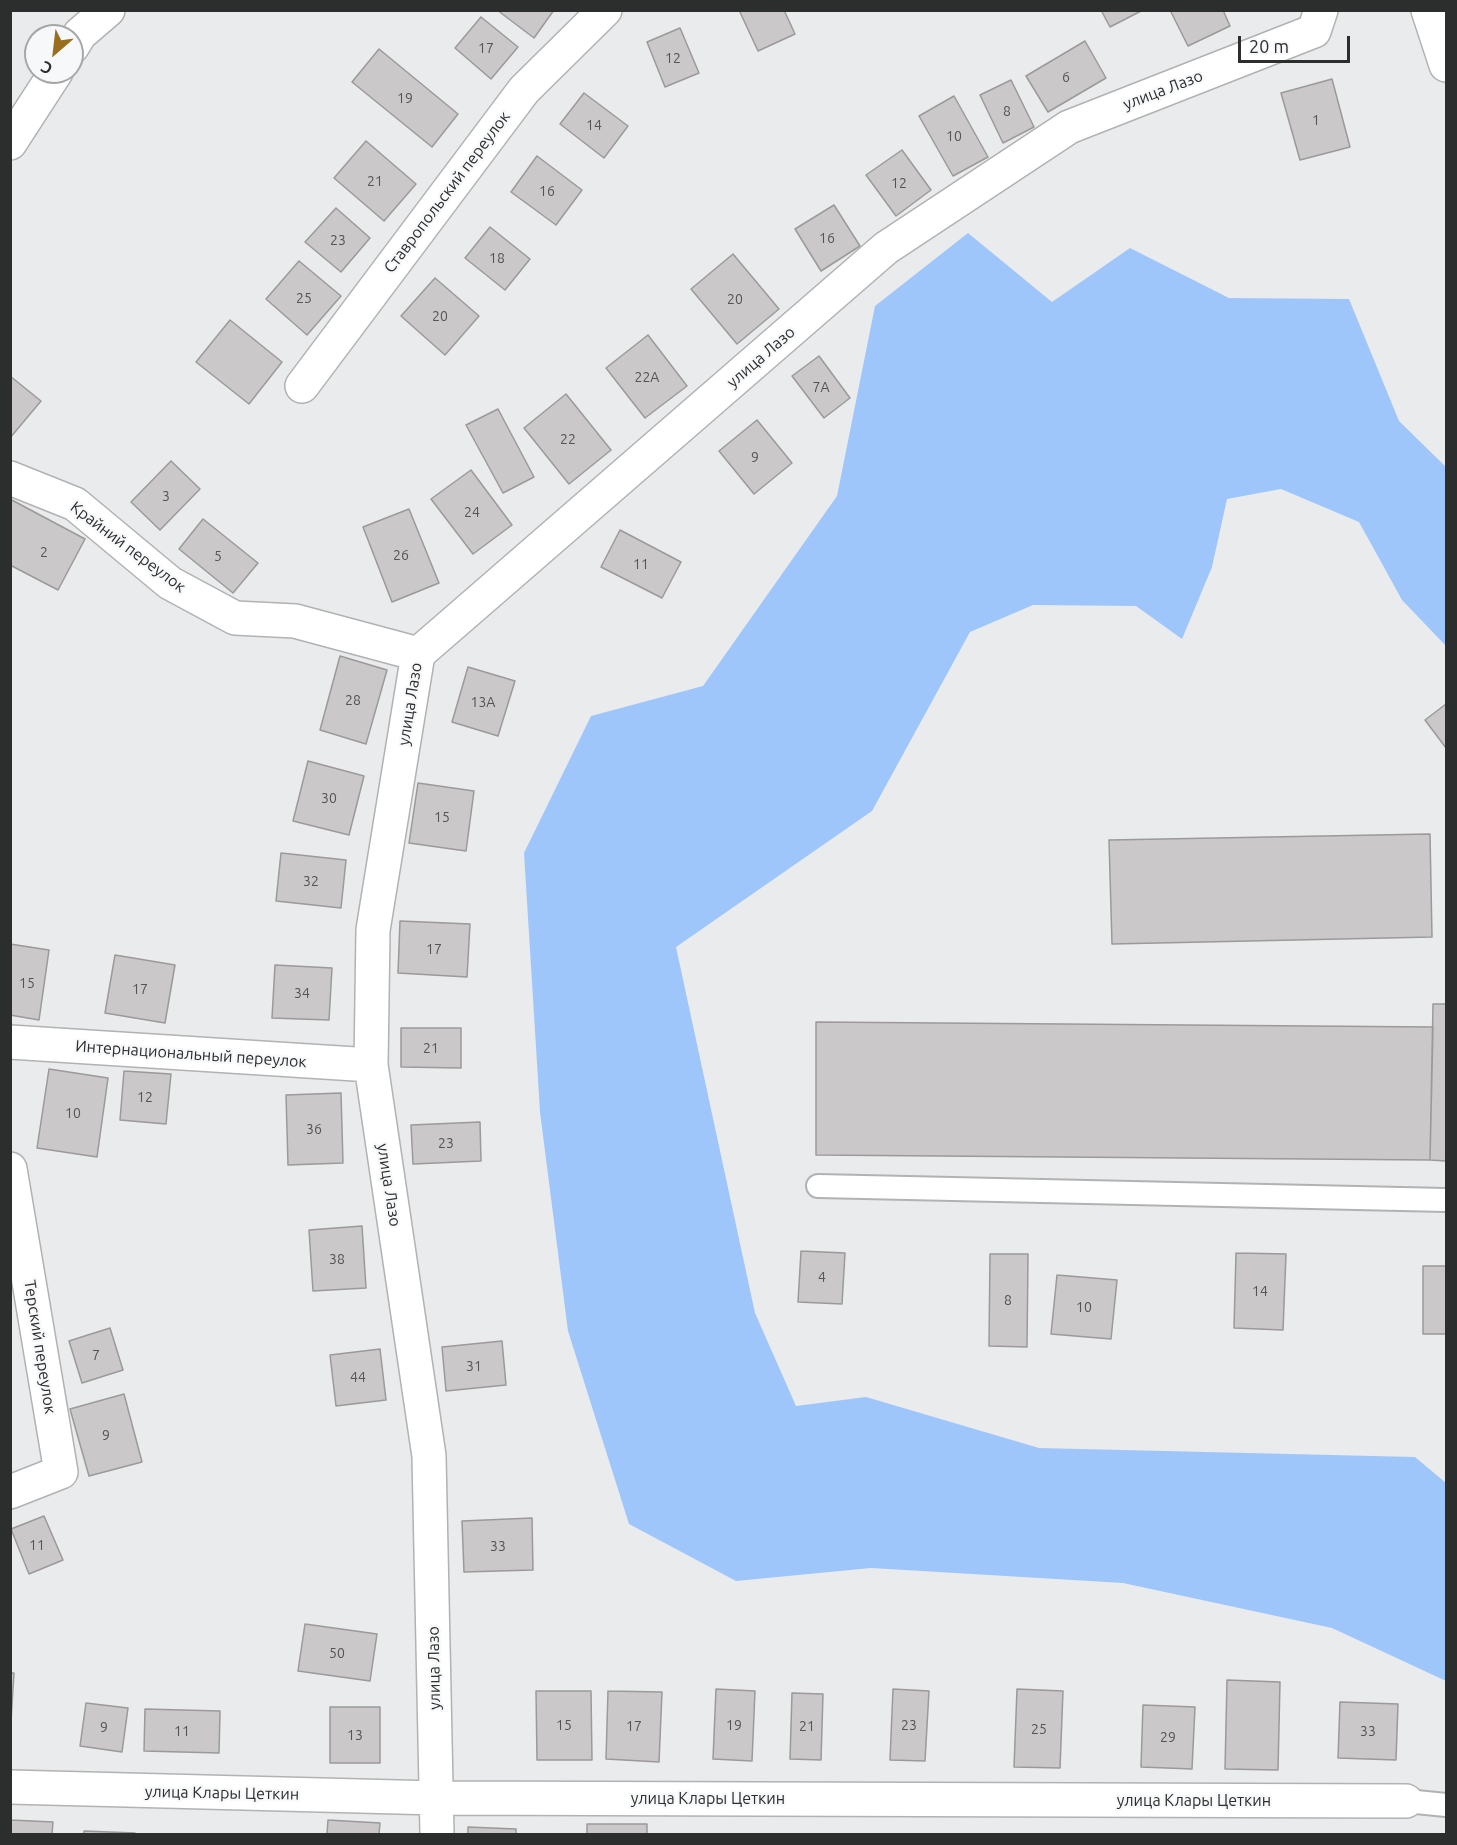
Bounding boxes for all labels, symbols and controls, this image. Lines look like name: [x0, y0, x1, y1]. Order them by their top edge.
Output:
north arrow: [24, 24, 84, 84]
scale bar: [1241, 24, 1354, 62]
text: 20 m: [1249, 36, 1289, 56]
house number: 17: [478, 40, 494, 56]
house number: 12: [665, 50, 681, 66]
text: С: [38, 58, 55, 78]
street label: улица Лазо: [1120, 66, 1206, 114]
house number: 6: [1062, 69, 1070, 85]
house number: 19: [397, 90, 413, 106]
house number: 8: [1003, 103, 1011, 119]
street label: Ставропольский переулок: [380, 107, 514, 277]
house number: 1: [1312, 112, 1320, 128]
house number: 14: [586, 117, 602, 133]
house number: 10: [946, 128, 962, 144]
house number: 21: [367, 173, 383, 189]
house number: 12: [891, 175, 907, 191]
house number: 16: [539, 183, 555, 199]
house number: 16: [819, 230, 835, 246]
house number: 23: [330, 232, 346, 248]
house number: 18: [489, 250, 505, 266]
house number: 25: [296, 290, 312, 306]
house number: 20: [727, 291, 743, 307]
house number: 20: [432, 308, 448, 324]
street label: улица Лазо: [723, 322, 799, 392]
house number: 22А: [635, 369, 659, 385]
house number: 7А: [813, 379, 829, 395]
house number: 22: [560, 431, 576, 447]
house number: 9: [751, 449, 759, 465]
house number: 3: [162, 488, 170, 504]
street label: Крайний переулок: [67, 497, 189, 597]
house number: 24: [464, 504, 480, 520]
house number: 2: [40, 544, 48, 560]
house number: 26: [393, 547, 409, 563]
house number: 5: [214, 548, 222, 564]
house number: 11: [633, 556, 649, 572]
street label: улица Лазо: [394, 661, 426, 747]
house number: 28: [345, 692, 361, 708]
house number: 13А: [471, 694, 495, 710]
house number: 30: [321, 790, 337, 806]
house number: 15: [434, 809, 450, 825]
house number: 32: [303, 873, 319, 889]
house number: 17: [426, 941, 442, 957]
house number: 15: [19, 975, 35, 991]
house number: 17: [132, 981, 148, 997]
house number: 34: [294, 985, 310, 1001]
street label: Интернациональный переулок: [75, 1036, 307, 1072]
house number: 21: [423, 1040, 439, 1056]
house number: 12: [137, 1089, 153, 1105]
house number: 10: [65, 1105, 81, 1121]
house number: 36: [306, 1121, 322, 1137]
house number: 23: [438, 1135, 454, 1151]
street label: улица Лазо: [373, 1142, 405, 1228]
house number: 38: [329, 1251, 345, 1267]
house number: 4: [818, 1269, 826, 1285]
street label: Терский переулок: [20, 1279, 60, 1415]
house number: 14: [1252, 1283, 1268, 1299]
house number: 8: [1004, 1292, 1012, 1308]
house number: 10: [1076, 1299, 1092, 1315]
house number: 7: [92, 1347, 100, 1363]
house number: 31: [466, 1358, 482, 1374]
house number: 44: [350, 1369, 366, 1385]
house number: 9: [102, 1427, 110, 1443]
house number: 11: [29, 1537, 45, 1553]
house number: 33: [490, 1538, 506, 1554]
street label: улица Лазо: [424, 1626, 444, 1710]
house number: 50: [329, 1645, 345, 1661]
house number: 15: [556, 1717, 572, 1733]
house number: 19: [726, 1717, 742, 1733]
house number: 23: [901, 1717, 917, 1733]
house number: 17: [626, 1718, 642, 1734]
house number: 21: [799, 1718, 815, 1734]
house number: 9: [100, 1719, 108, 1735]
house number: 25: [1031, 1721, 1047, 1737]
house number: 11: [174, 1723, 190, 1739]
house number: 33: [1360, 1723, 1376, 1739]
house number: 13: [347, 1727, 363, 1743]
house number: 29: [1160, 1729, 1176, 1745]
street label: улица Клары Цеткин: [145, 1782, 299, 1804]
street label: улица Клары Цеткин: [631, 1789, 785, 1809]
street label: улица Клары Цеткин: [1117, 1791, 1271, 1811]

